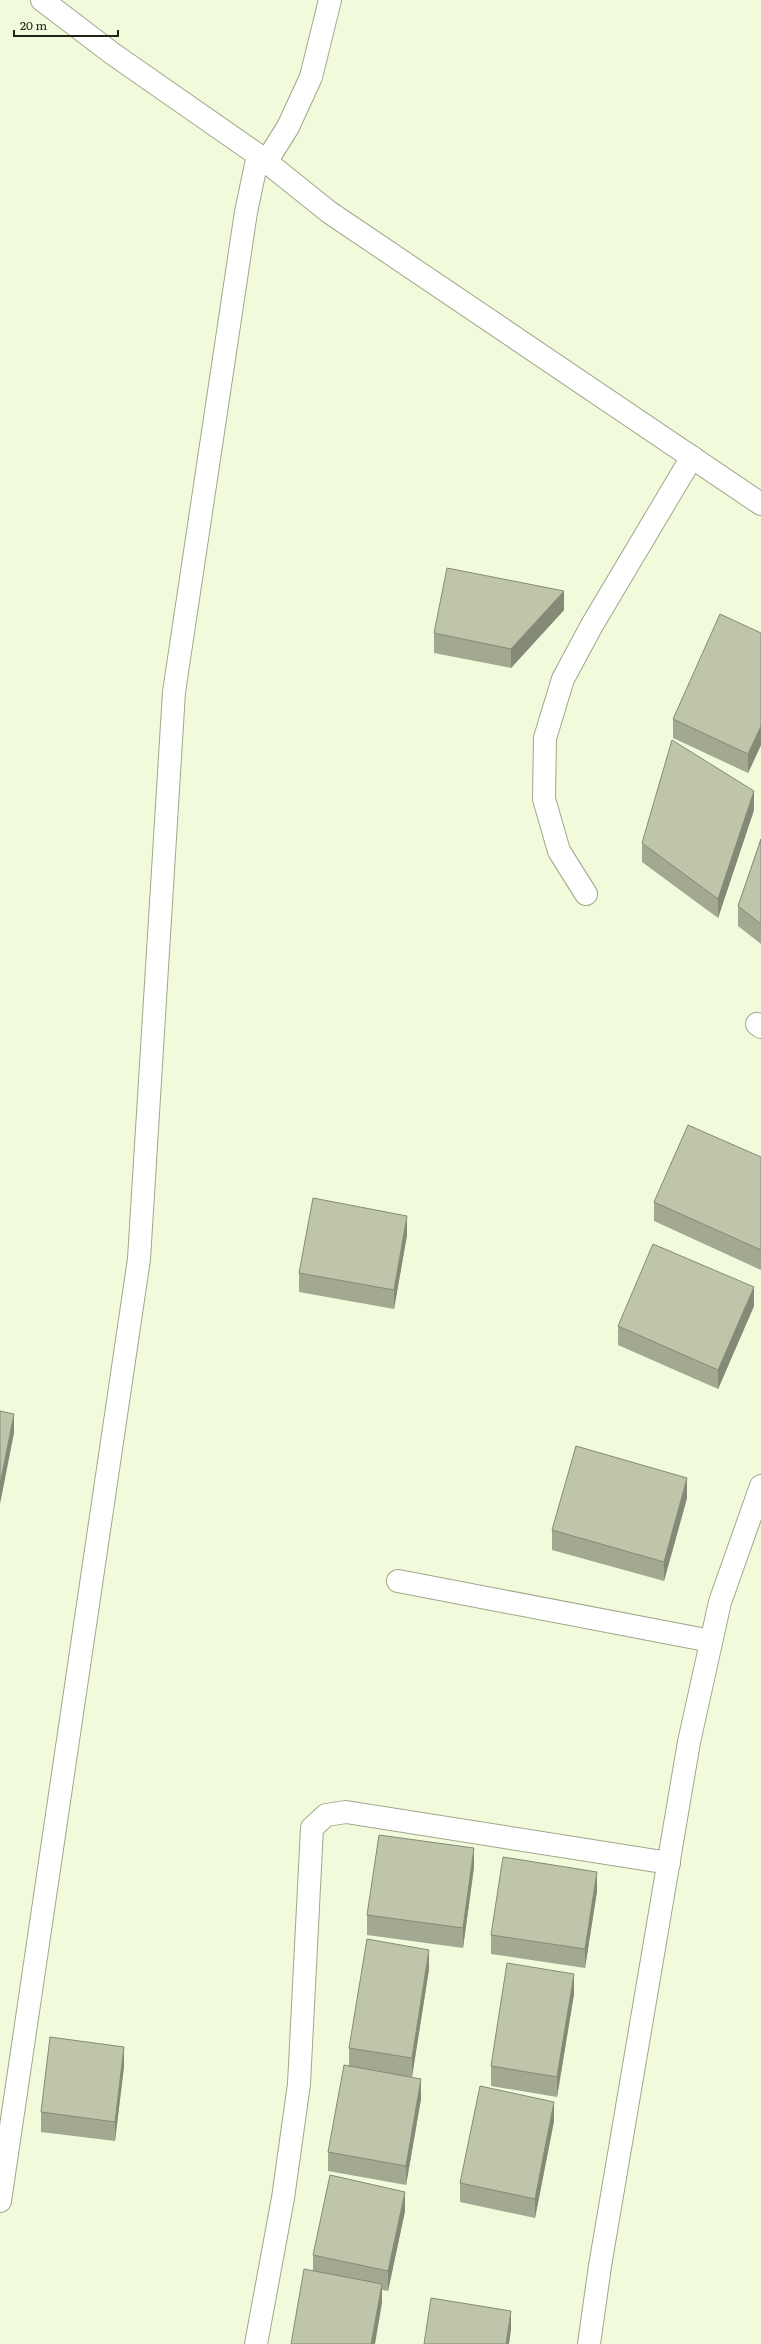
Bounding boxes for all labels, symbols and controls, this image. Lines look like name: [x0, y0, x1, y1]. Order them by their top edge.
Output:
scale bar: [14, 12, 118, 38]
text: 20 m: [20, 16, 47, 34]

